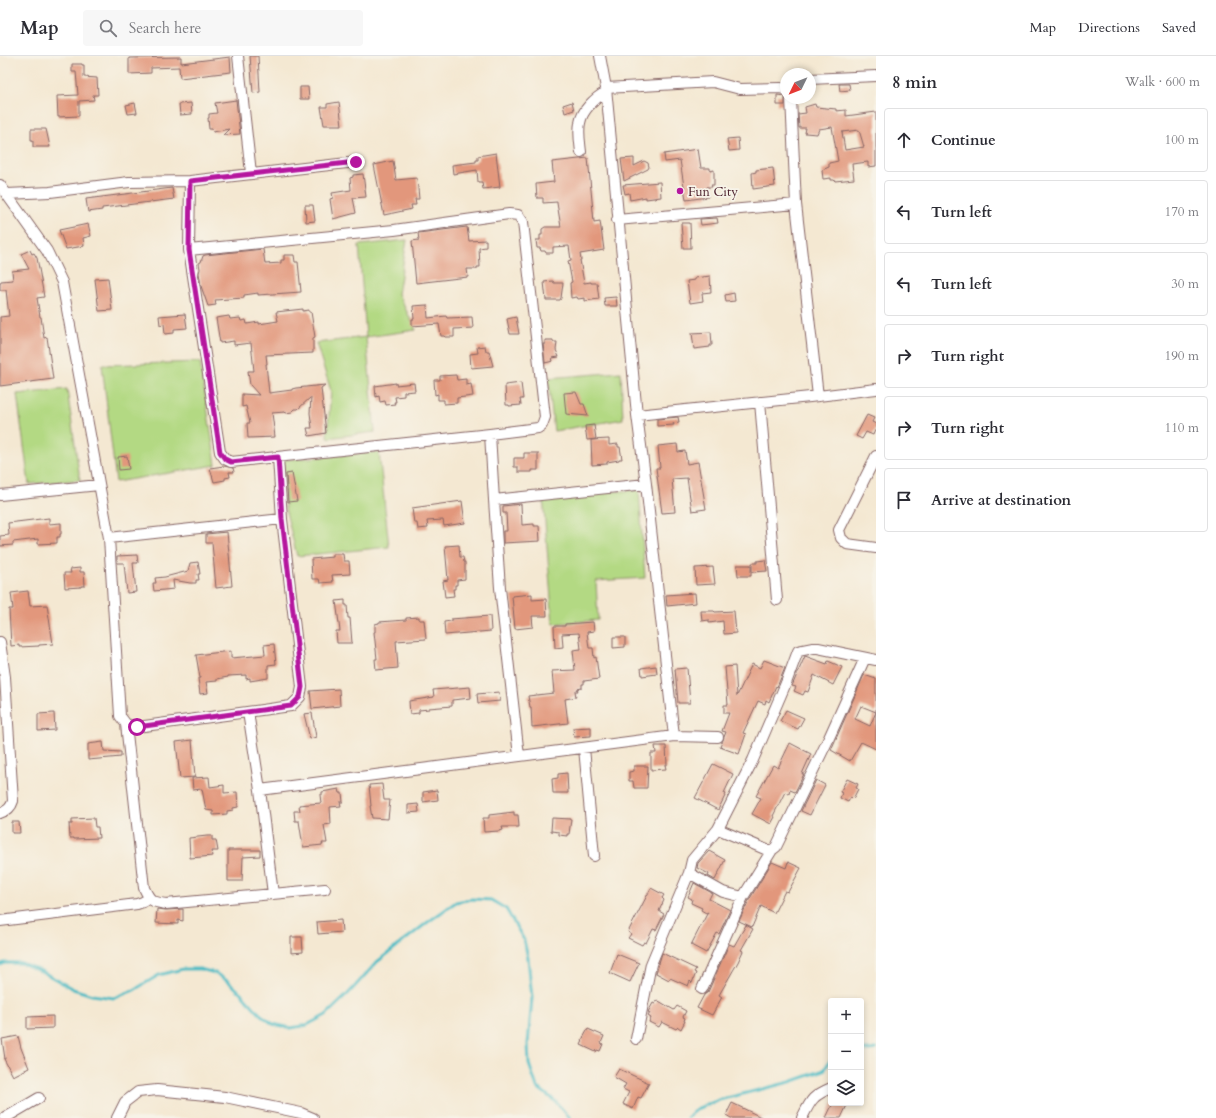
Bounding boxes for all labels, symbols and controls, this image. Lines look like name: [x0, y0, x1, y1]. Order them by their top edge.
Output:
search box: [83, 10, 363, 46]
text: Map: [20, 15, 59, 41]
icon: search: [97, 17, 119, 39]
text: Search here: [129, 18, 201, 38]
text: Map: [1030, 18, 1056, 37]
text: Directions: [1078, 18, 1140, 37]
text: Saved: [1162, 18, 1196, 37]
north arrow: [780, 68, 816, 104]
text: 8 min: [892, 71, 937, 94]
text: Walk · 600 m: [1125, 73, 1200, 91]
icon: ahead: [893, 129, 915, 151]
text: Continue: [931, 130, 996, 150]
text: 100 m: [1165, 131, 1199, 149]
route end: [347, 153, 365, 171]
place label: Fun City: [688, 183, 738, 201]
marker: Fun City: [675, 186, 685, 196]
icon: left: [893, 201, 915, 223]
text: Turn left: [931, 202, 992, 222]
text: 170 m: [1165, 203, 1199, 221]
icon: left: [893, 273, 915, 295]
text: Turn left: [931, 274, 992, 294]
text: 30 m: [1171, 275, 1199, 293]
icon: right: [893, 345, 915, 367]
text: Turn right: [931, 346, 1004, 366]
text: 190 m: [1165, 347, 1199, 365]
icon: right: [893, 417, 915, 439]
text: Turn right: [931, 418, 1004, 438]
text: 110 m: [1165, 419, 1199, 437]
icon: arrive: [893, 489, 915, 511]
text: Arrive at destination: [931, 490, 1071, 510]
route start: [128, 718, 146, 736]
map controls: [828, 998, 864, 1106]
button: +: [828, 998, 864, 1034]
button: −: [828, 1034, 864, 1070]
button: layers: [828, 1070, 864, 1106]

